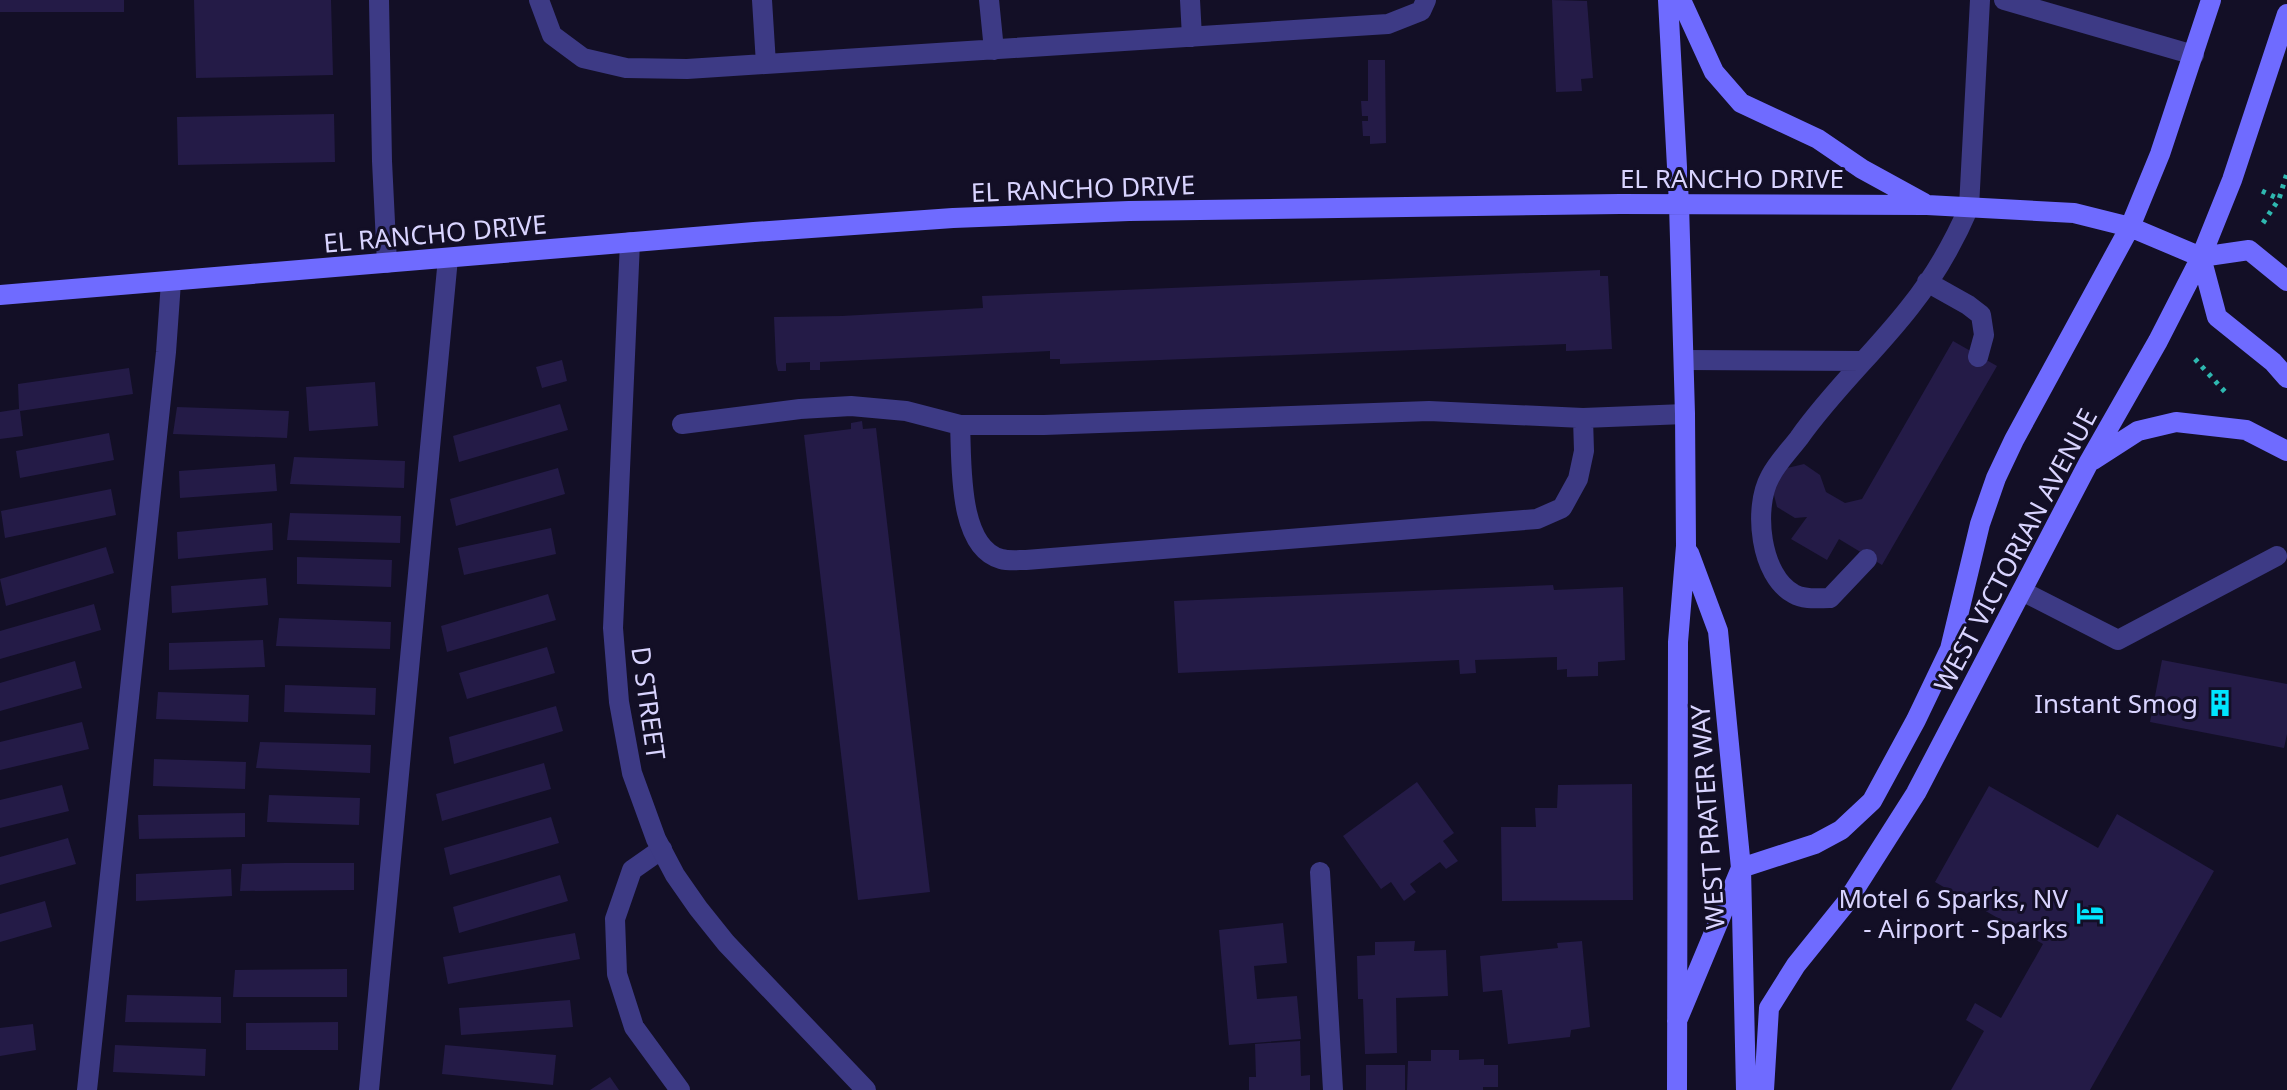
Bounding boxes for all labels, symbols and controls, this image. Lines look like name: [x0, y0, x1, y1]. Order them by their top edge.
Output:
street label: EL RANCHO DRIVE: [1620, 160, 1844, 196]
street label: EL RANCHO DRIVE: [970, 166, 1196, 210]
street label: EL RANCHO DRIVE: [322, 205, 548, 261]
street label: WEST VICTORIAN AVENUE: [1925, 402, 2105, 698]
street label: D STREET: [623, 644, 675, 762]
place label: Instant Smog: [2034, 685, 2198, 721]
building icon: Instant Smog: [2205, 688, 2235, 718]
street label: WEST PRATER WAY: [1681, 703, 1733, 931]
place label: Motel 6 Sparks, NV - Airport - Sparks: [1839, 880, 2068, 946]
hotel icon: Motel 6 Sparks, NV - Airport - Sparks: [2075, 898, 2105, 928]

